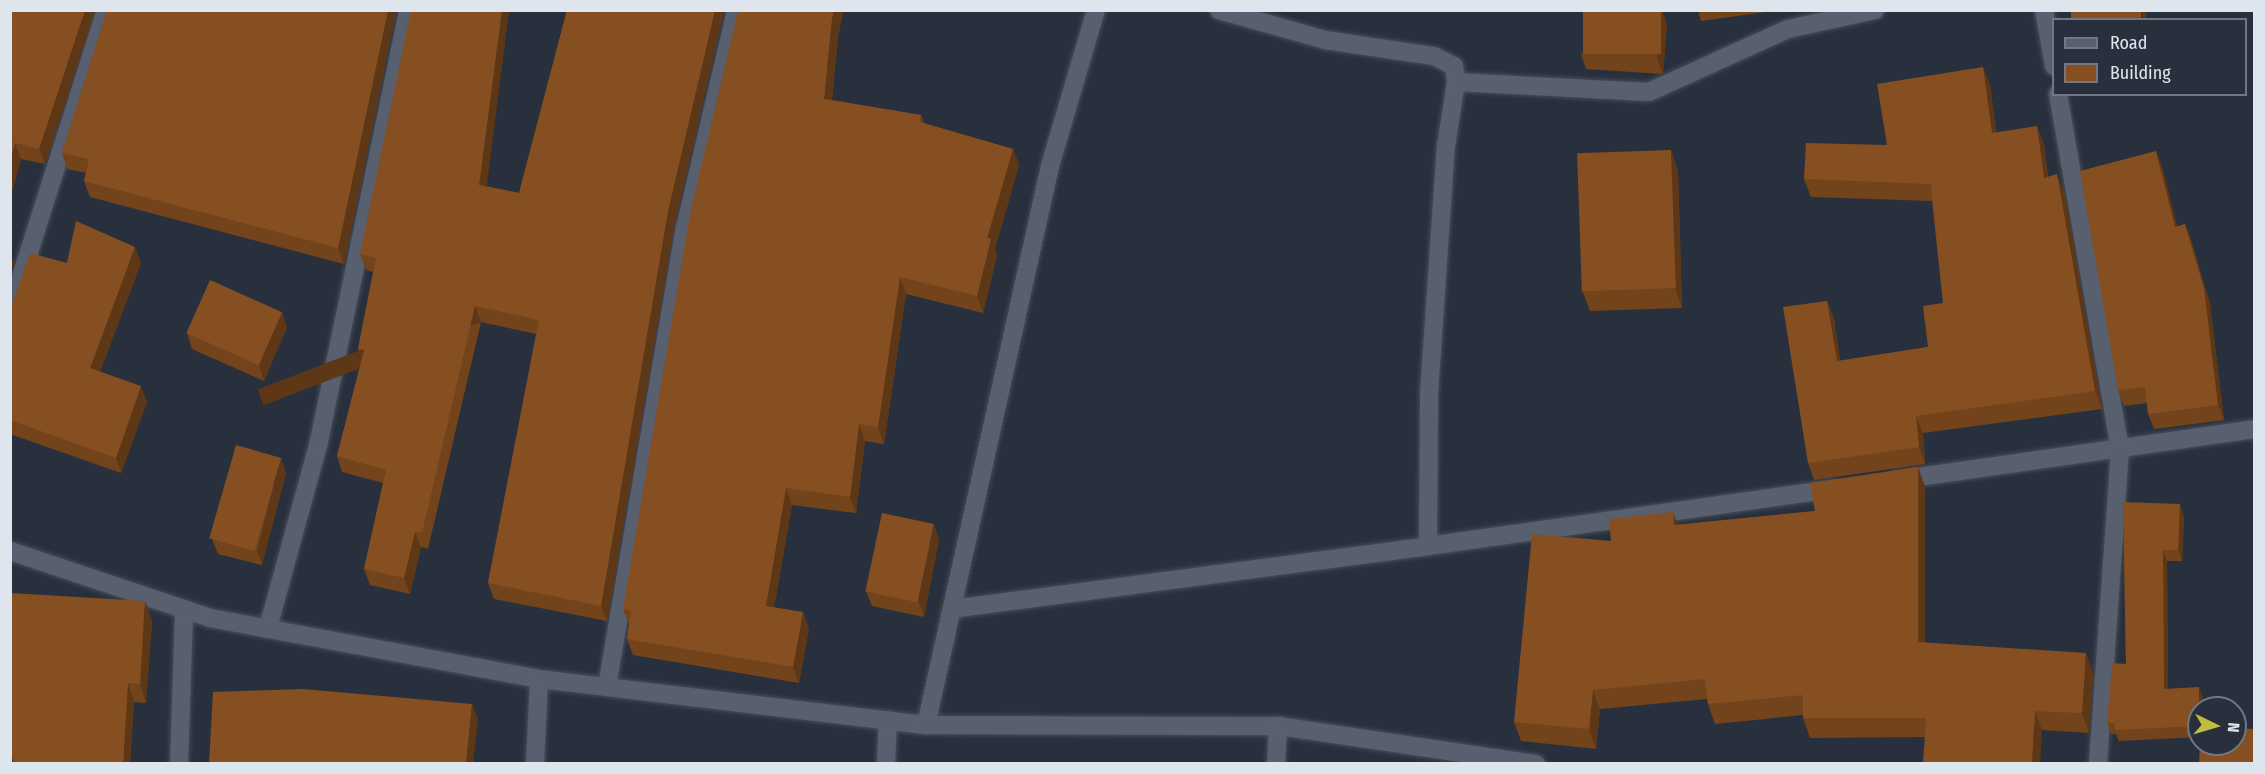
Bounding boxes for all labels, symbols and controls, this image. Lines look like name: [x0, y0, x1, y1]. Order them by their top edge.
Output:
legend: [2052, 18, 2247, 96]
text: Road: [2110, 32, 2147, 54]
text: Building: [2110, 62, 2171, 84]
north arrow: [2187, 696, 2247, 756]
text: N: [2224, 722, 2243, 733]

